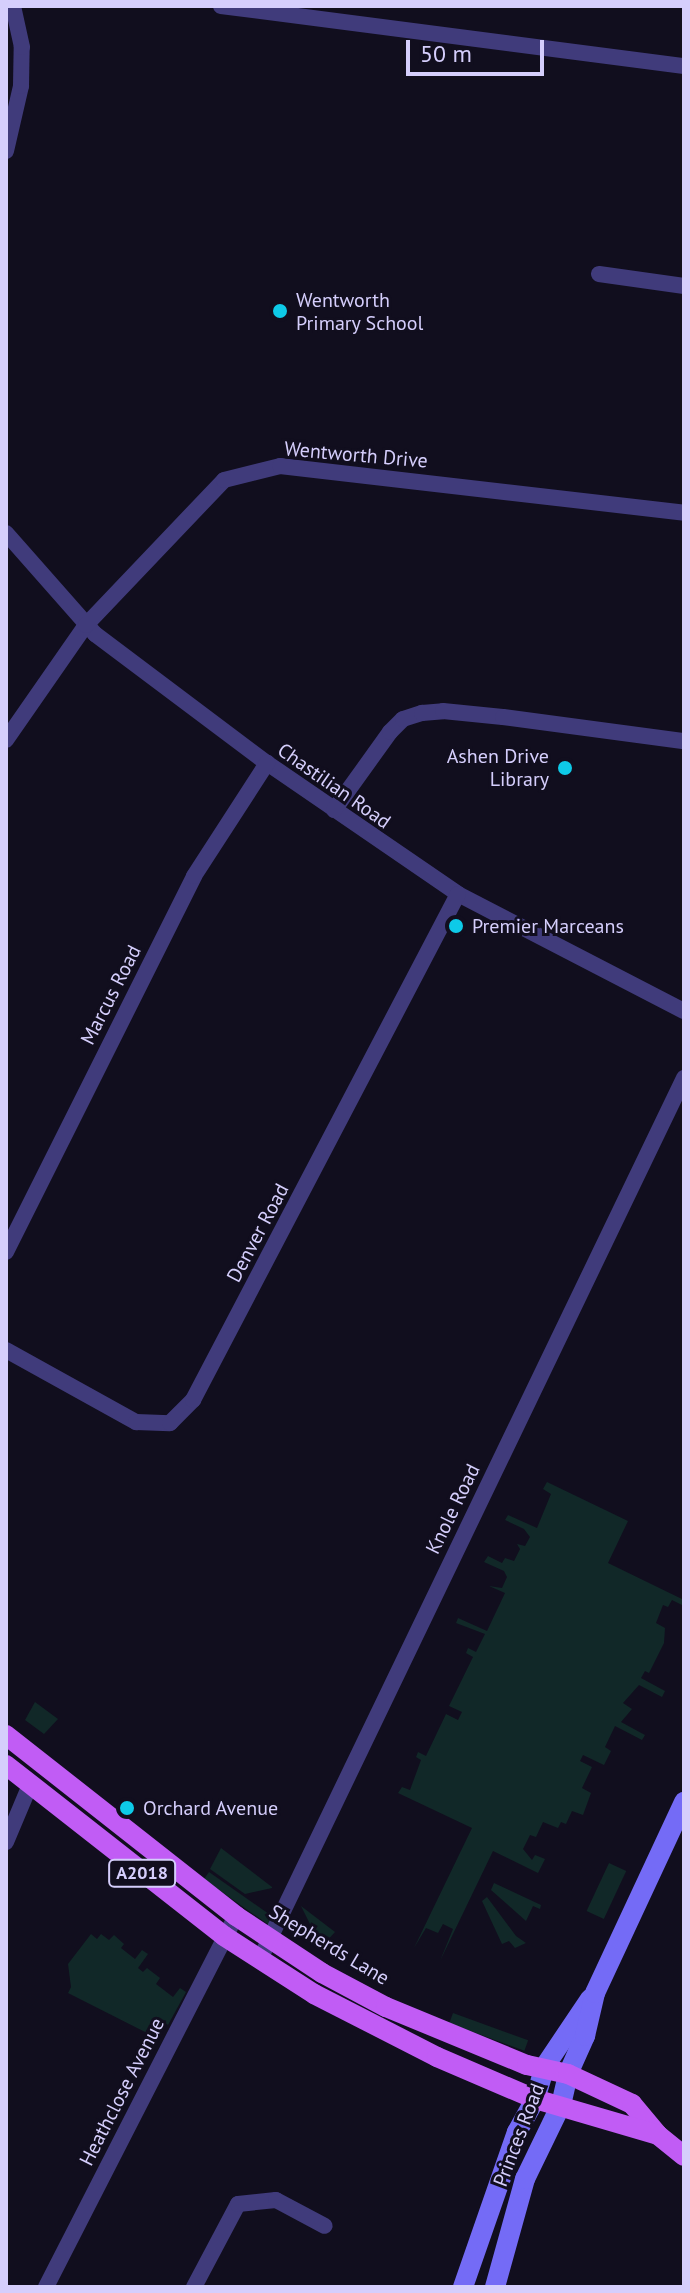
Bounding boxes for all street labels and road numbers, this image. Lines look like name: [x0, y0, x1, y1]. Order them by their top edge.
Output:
street label: Wentworth Drive: [283, 437, 429, 473]
street label: Chastilian Road: [273, 738, 395, 834]
street label: Marcus Road: [76, 941, 146, 1049]
street label: Denver Road: [222, 1180, 294, 1286]
street label: Knole Road: [421, 1460, 485, 1558]
road number: A2018: [108, 1859, 176, 1887]
street label: Shepherds Lane: [265, 1900, 393, 1990]
street label: Heathclose Avenue: [74, 2014, 170, 2170]
street label: Princes Road: [488, 2080, 550, 2190]

